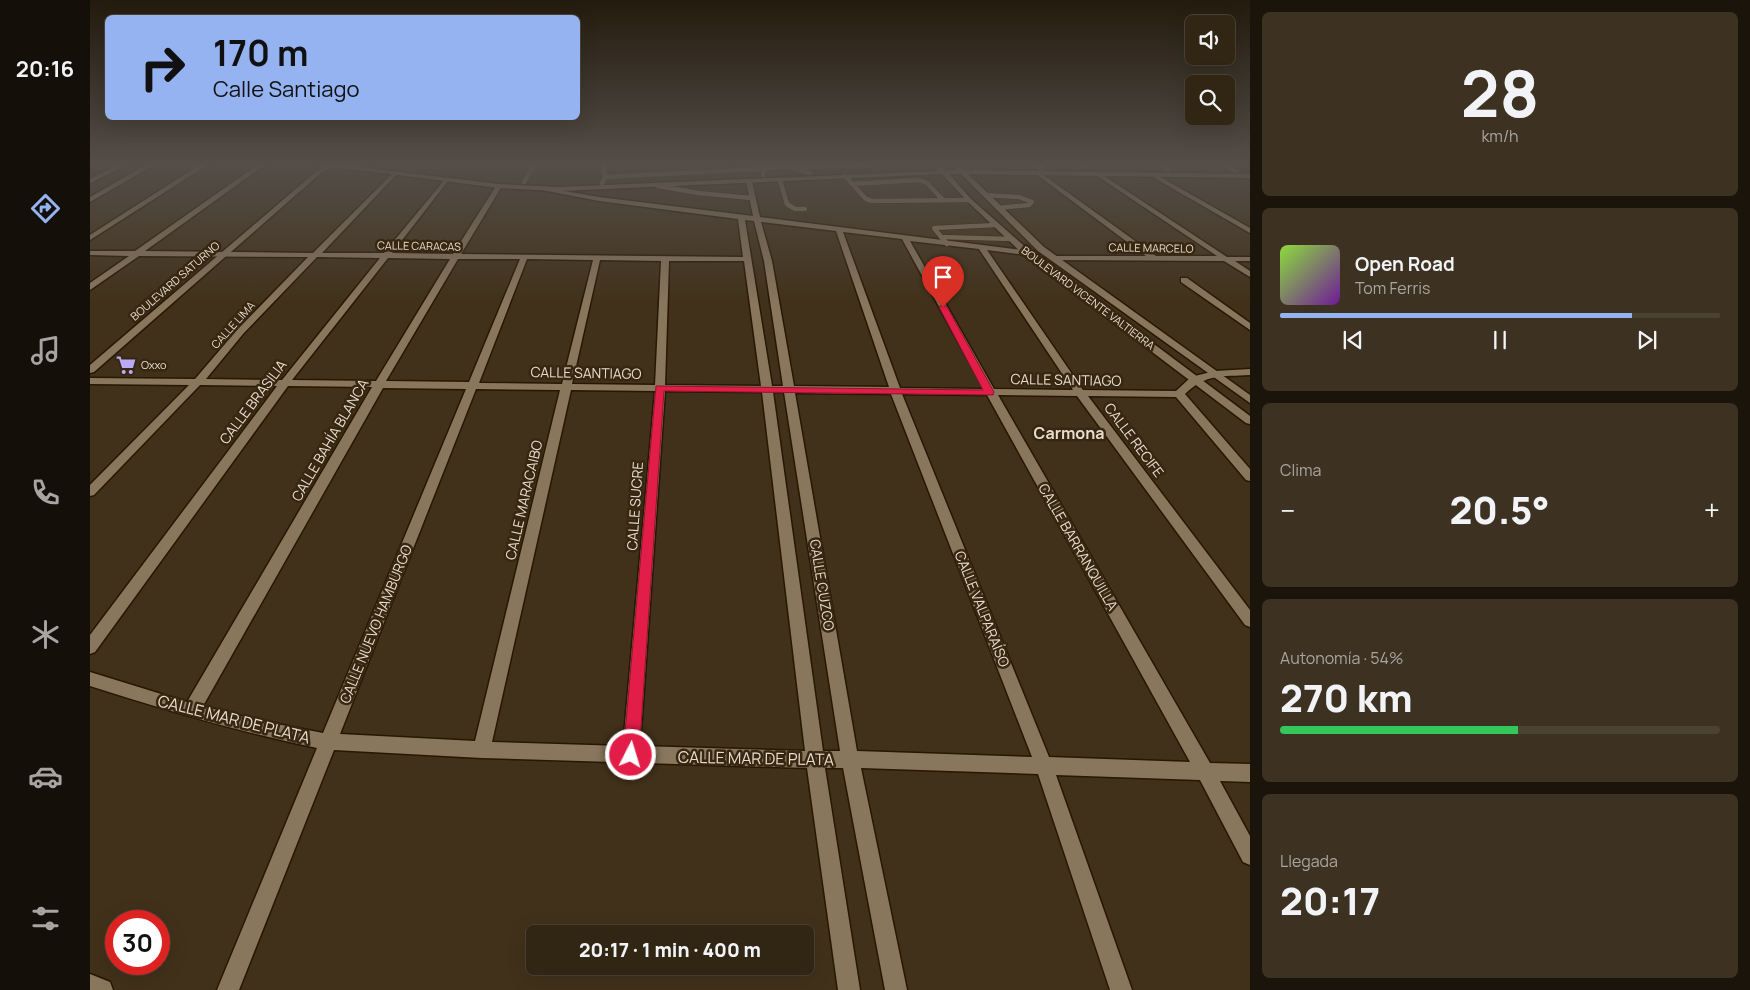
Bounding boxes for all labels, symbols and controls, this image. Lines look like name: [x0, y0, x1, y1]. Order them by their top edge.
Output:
map controls: [1185, 15, 1235, 125]
button: sound: [1185, 15, 1235, 65]
text: 170 m: [213, 29, 309, 77]
icon: right: [130, 35, 195, 100]
text: 28: [1461, 48, 1539, 137]
text: 20:16: [16, 54, 74, 84]
text: Calle Santiago: [213, 74, 360, 104]
button: search: [1185, 75, 1235, 125]
text: km/h: [1481, 125, 1519, 147]
icon: directions: [28, 191, 63, 226]
street label: CALLE CARACAS: [377, 237, 461, 254]
street label: BOULEVARD SATURNO: [127, 238, 222, 324]
street label: CALLE MARCELO: [1108, 239, 1194, 256]
street label: BOULEVARD VICENTE VALTIERRA: [1019, 243, 1158, 353]
text: Open Road: [1355, 251, 1455, 277]
pin: [922, 256, 964, 307]
icon: arrive: [929, 263, 957, 291]
text: Tom Ferris: [1355, 277, 1430, 299]
street label: CALLE LIMA: [207, 298, 258, 352]
icon: previous: [1339, 326, 1367, 354]
icon: pause: [1486, 326, 1514, 354]
icon: next: [1633, 326, 1661, 354]
icon: music: [28, 333, 63, 368]
supermarket icon: Oxxo: [115, 354, 137, 376]
street label: CALLE BRASILIA: [215, 356, 291, 448]
place label: Oxxo: [141, 357, 167, 372]
street label: CALLE SANTIAGO: [530, 362, 642, 383]
street label: CALLE SANTIAGO: [1010, 369, 1122, 390]
street label: CALLE BAHÍA BLANCA: [287, 375, 372, 504]
street label: CALLE RECIFE: [1100, 399, 1169, 481]
district label: Carmona: [1034, 422, 1104, 444]
street label: CALLE MARACAIBO: [500, 438, 547, 562]
text: Clima: [1280, 459, 1321, 481]
street label: CALLE SUCRE: [622, 461, 647, 551]
icon: phone: [28, 475, 63, 510]
street label: CALLE BARRANQUILLA: [1034, 480, 1123, 614]
text: 20.5°: [1449, 483, 1550, 535]
text: −: [1280, 491, 1295, 529]
text: +: [1704, 491, 1720, 529]
street label: CALLE CUZCO: [806, 538, 839, 632]
street label: CALLE NUEVO HAMBURGO: [335, 542, 416, 706]
street label: CALLE VALPARAÍSO: [951, 548, 1014, 670]
icon: climate: [28, 617, 63, 652]
text: Autonomía · 54%: [1280, 647, 1403, 669]
text: 270 km: [1280, 671, 1413, 723]
street label: CALLE MAR DE PLATA: [156, 689, 312, 749]
position arrow: [604, 728, 656, 780]
street label: CALLE MAR DE PLATA: [678, 746, 834, 770]
icon: car: [28, 759, 63, 794]
text: Llegada: [1280, 850, 1338, 872]
text: 20:17: [1280, 874, 1380, 926]
icon: filters: [28, 901, 63, 936]
speed limit sign: 30: [105, 910, 170, 975]
text: 20:17 · 1 min · 400 m: [579, 937, 761, 963]

